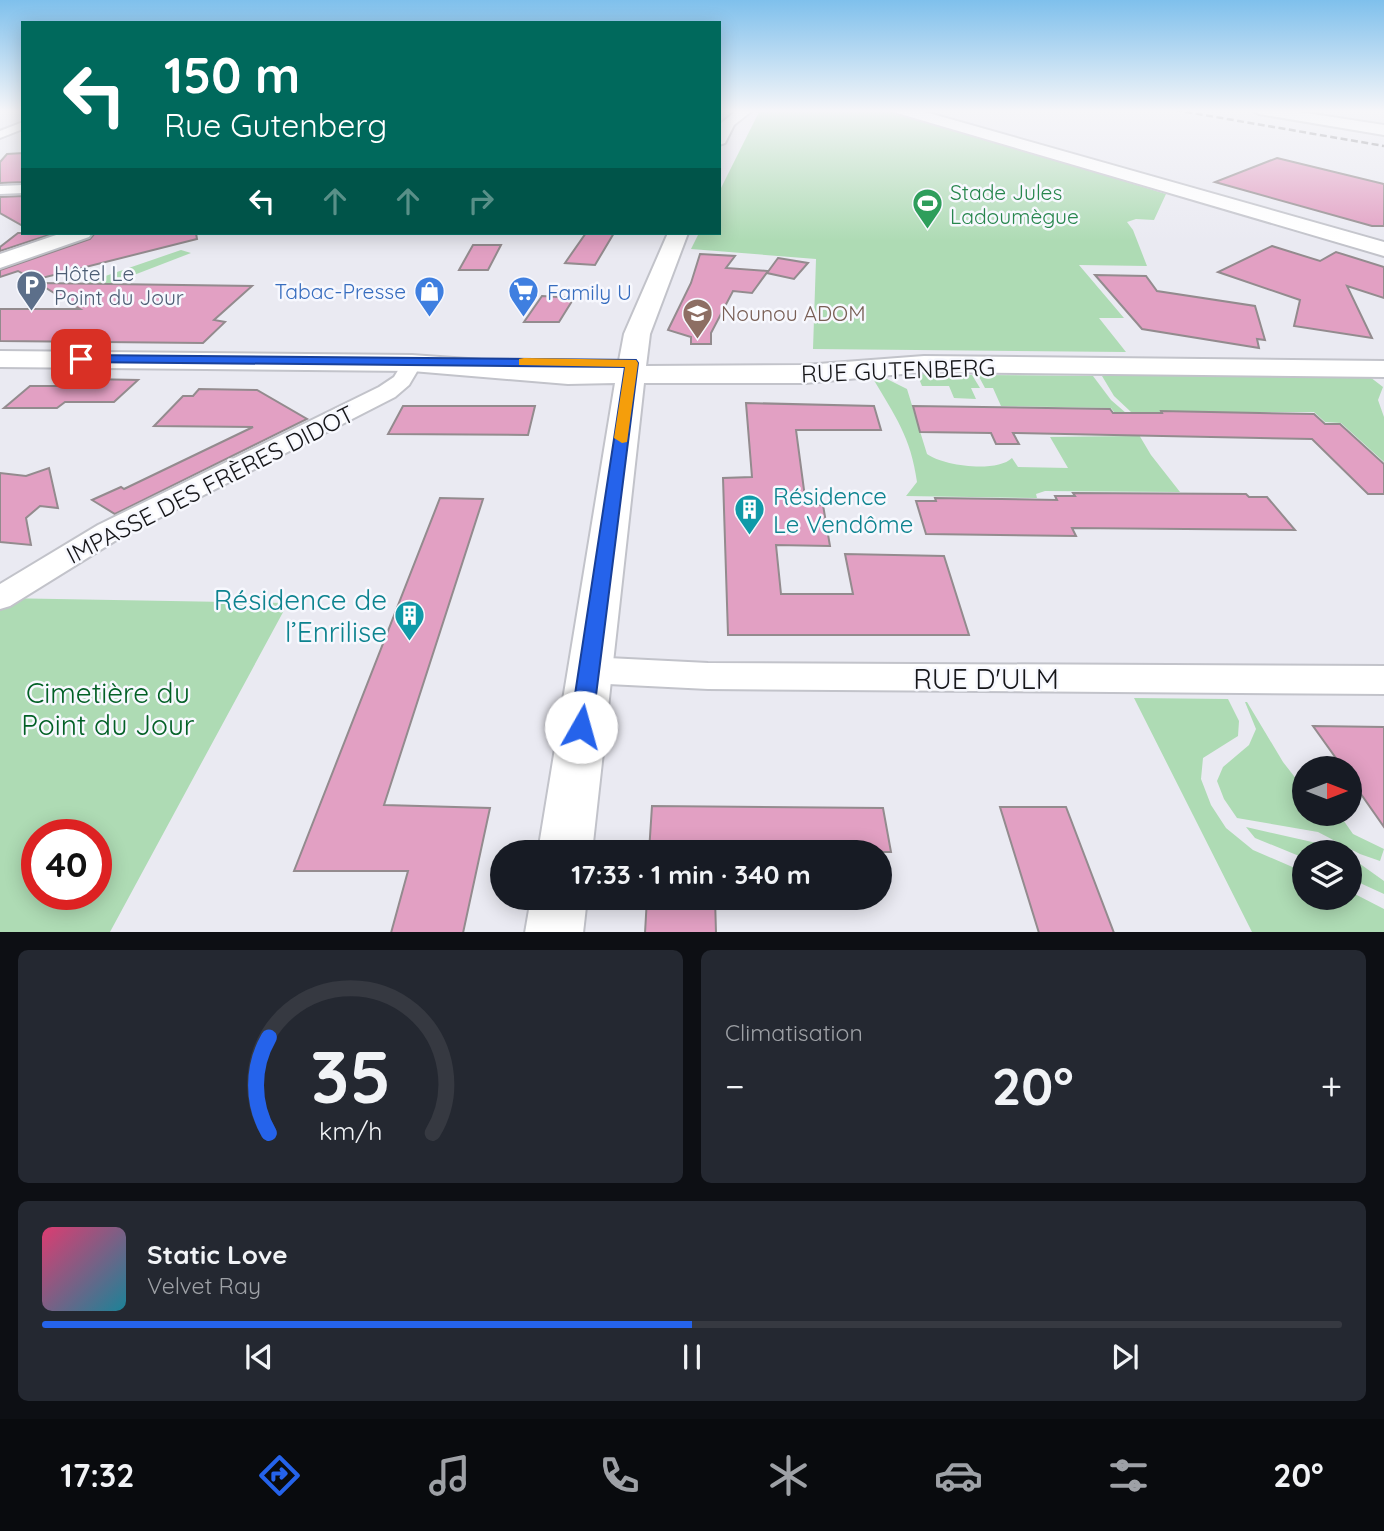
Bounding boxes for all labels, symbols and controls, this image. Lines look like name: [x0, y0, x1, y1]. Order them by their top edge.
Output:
text: 150 m: [164, 44, 300, 105]
icon: left: [49, 49, 140, 140]
text: Rue Gutenberg: [164, 105, 387, 145]
place label: Stade Jules Ladoumègue: [950, 179, 1079, 229]
icon: left: [243, 182, 281, 220]
icon: ahead: [316, 182, 354, 220]
icon: ahead: [389, 182, 427, 220]
icon: right: [462, 182, 500, 220]
sports icon: Stade Jules Ladoumègue: [910, 187, 944, 231]
place label: Hôtel Le Point du Jour: [54, 260, 184, 310]
parking icon: Hôtel Le Point du Jour: [14, 268, 48, 312]
shop icon: Tabac-Presse: [412, 274, 446, 318]
supermarket icon: Family U: [507, 275, 541, 319]
place label: Tabac-Presse: [275, 278, 406, 304]
place label: Family U: [547, 279, 632, 305]
school or university icon: Nounou ADOM: [681, 296, 715, 340]
place label: Nounou ADOM: [721, 300, 866, 326]
pin: [51, 329, 111, 389]
icon: arrive: [62, 340, 100, 378]
street label: RUE GUTENBERG: [800, 352, 996, 388]
street label: IMPASSE DES FRÈRES DIDOT: [61, 398, 359, 570]
place label: Résidence Le Vendôme: [773, 481, 913, 539]
building icon: Résidence Le Vendôme: [733, 493, 767, 537]
place label: Résidence de l’Enrilise: [214, 582, 387, 649]
building icon: Résidence de l’Enrilise: [393, 598, 427, 642]
street label: RUE D'ULM: [913, 661, 1059, 696]
park label: Cimetière du Point du Jour: [21, 675, 195, 742]
position arrow: [544, 690, 618, 764]
north arrow: [1292, 756, 1362, 826]
map controls: [1292, 756, 1362, 910]
speed limit sign: 40: [21, 819, 112, 910]
button: layers: [1292, 840, 1362, 910]
text: 17:33 · 1 min · 340 m: [571, 858, 811, 891]
text: Climatisation: [725, 1018, 863, 1047]
text: 35: [310, 1030, 391, 1121]
text: 20°: [992, 1053, 1074, 1118]
text: −: [725, 1062, 745, 1110]
text: +: [1321, 1062, 1342, 1110]
text: km/h: [319, 1114, 382, 1145]
text: Static Love: [147, 1238, 288, 1271]
text: Velvet Ray: [147, 1271, 261, 1300]
icon: previous: [240, 1338, 278, 1376]
icon: pause: [673, 1338, 711, 1376]
icon: next: [1106, 1338, 1144, 1376]
icon: directions: [255, 1451, 304, 1500]
icon: music: [425, 1451, 474, 1500]
icon: phone: [595, 1451, 644, 1500]
icon: climate: [764, 1451, 813, 1500]
icon: car: [934, 1451, 983, 1500]
icon: filters: [1104, 1451, 1153, 1500]
text: 17:32: [60, 1455, 134, 1495]
text: 20°: [1273, 1455, 1324, 1495]

